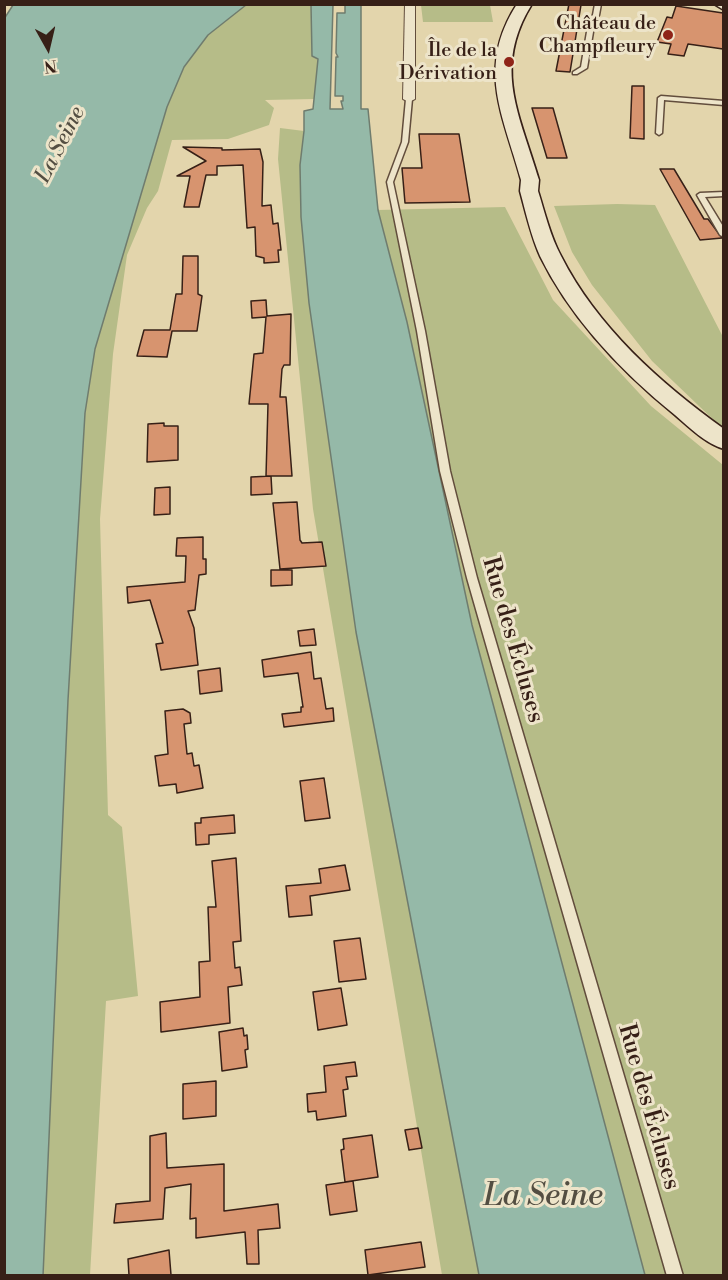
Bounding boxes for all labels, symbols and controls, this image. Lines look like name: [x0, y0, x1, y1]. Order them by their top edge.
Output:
place label: Château de Champfleury: [539, 12, 656, 59]
north arrow: [18, 18, 78, 78]
marker: Château de Champfleury: [661, 28, 675, 42]
place label: Île de la Dérivation: [399, 39, 497, 86]
text: N: [43, 55, 58, 77]
marker: Île de la Dérivation: [502, 55, 516, 69]
water label: La Seine: [31, 102, 91, 188]
street label: Rue des Écluses: [475, 554, 549, 726]
street label: Rue des Écluses: [611, 1021, 685, 1193]
water label: La Seine: [483, 1178, 603, 1216]

